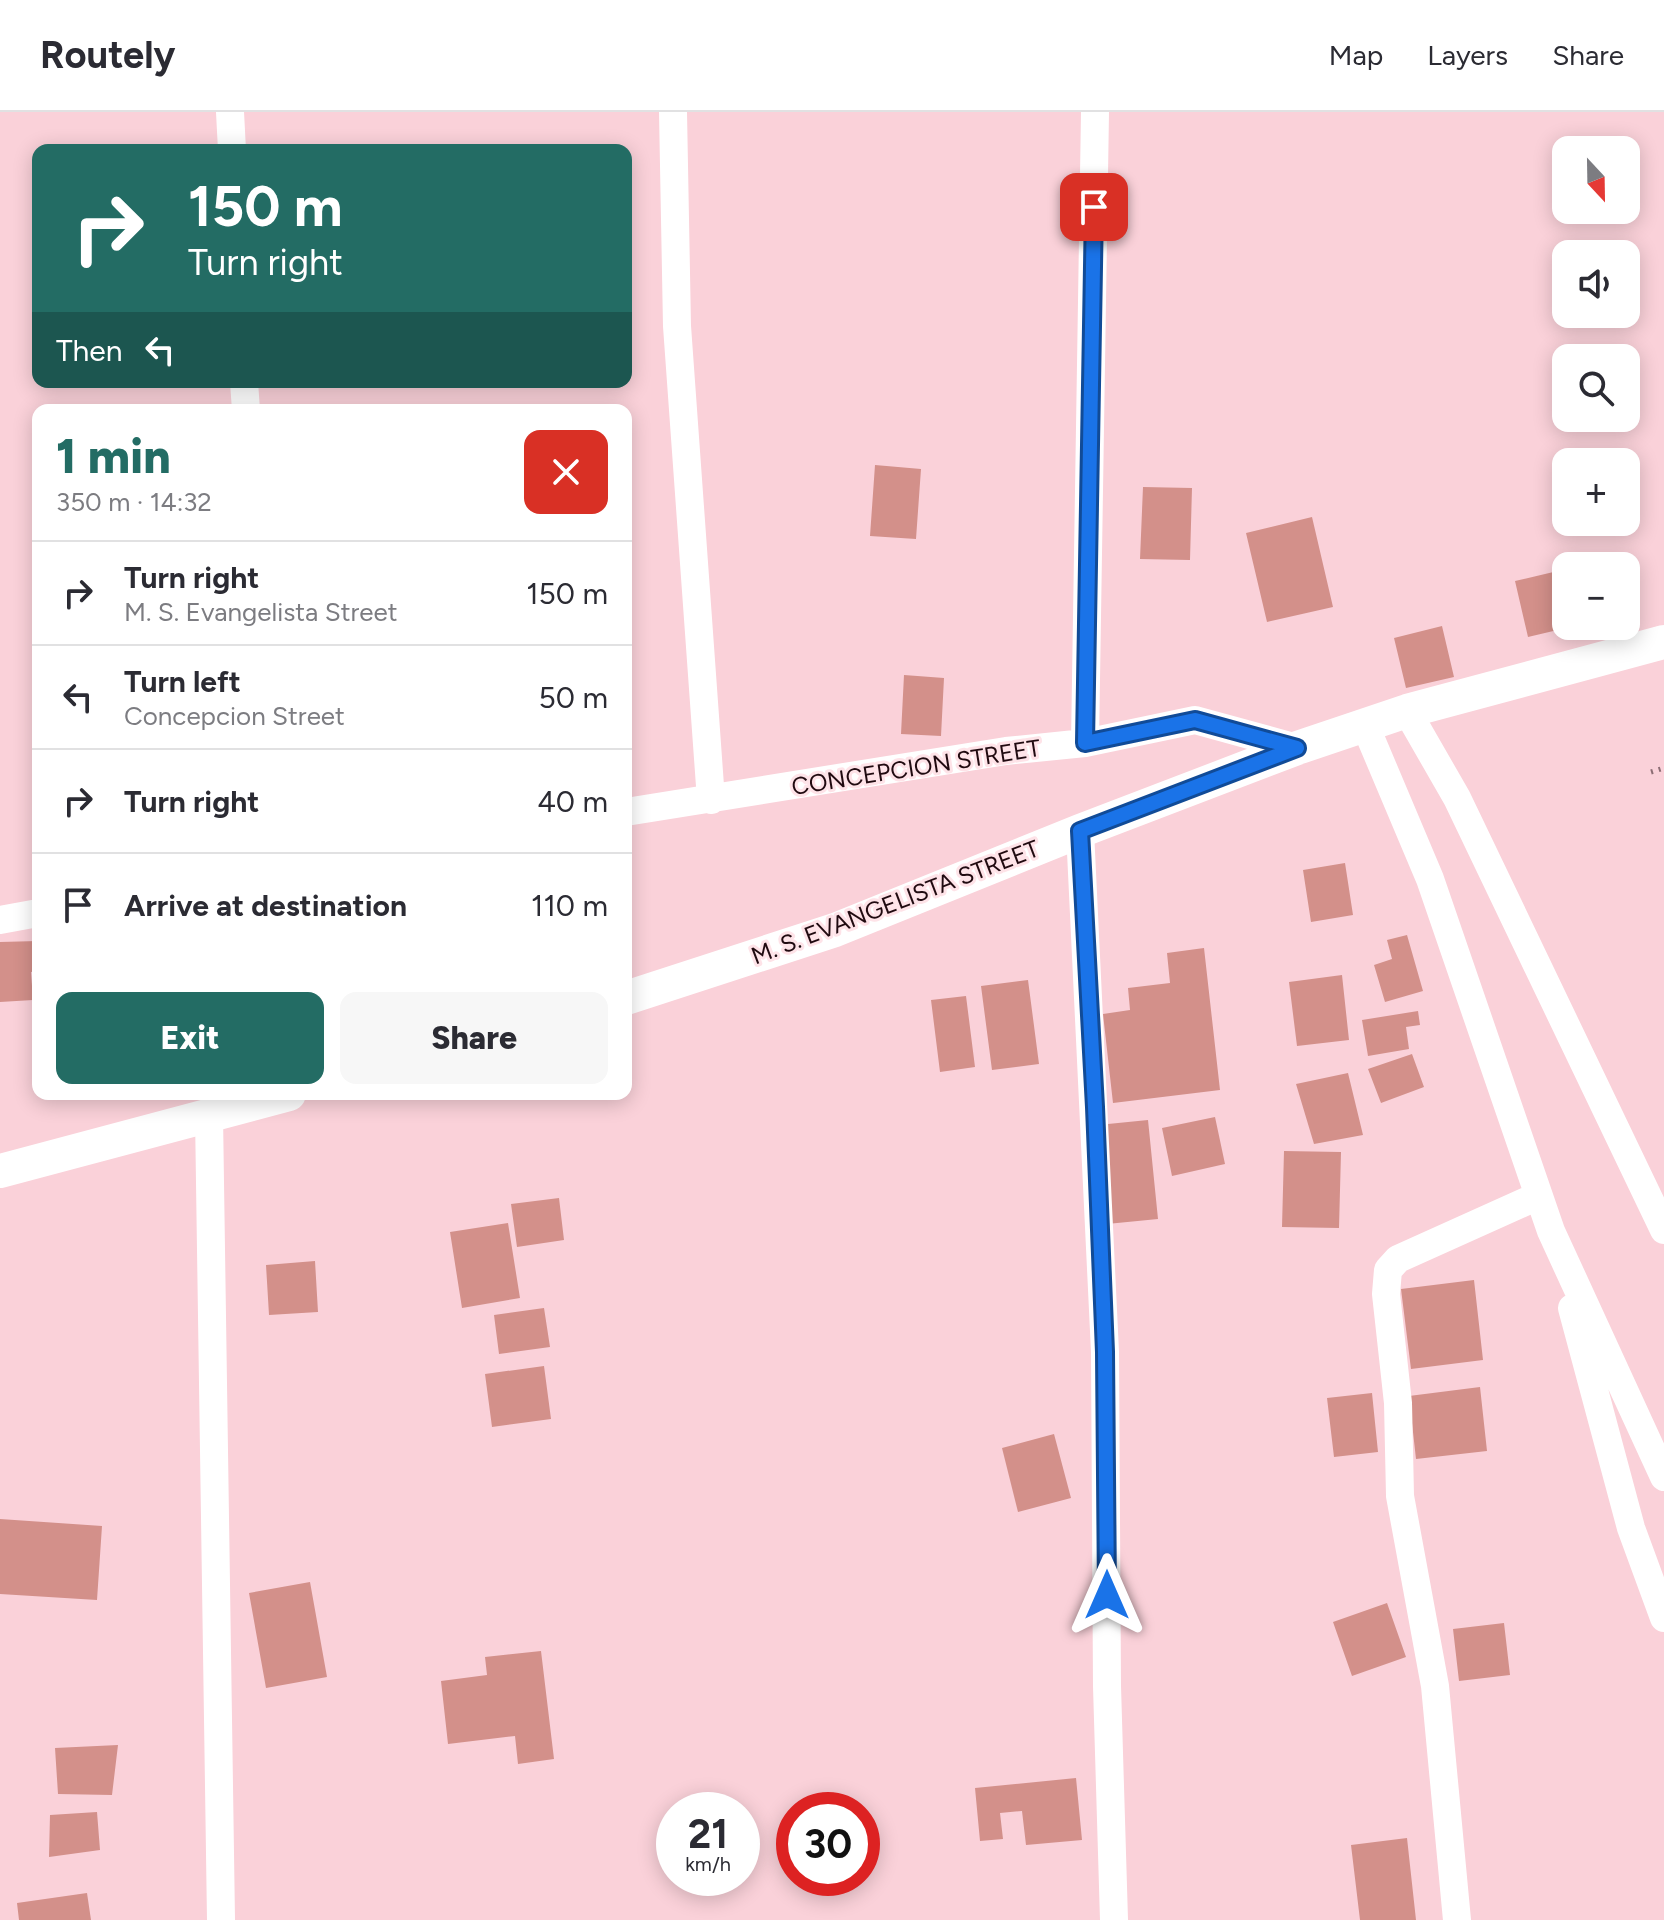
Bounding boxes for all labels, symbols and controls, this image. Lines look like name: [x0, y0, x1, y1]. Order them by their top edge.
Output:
text: Routely: [40, 32, 175, 78]
text: Map: [1329, 38, 1383, 72]
text: Layers: [1427, 38, 1508, 72]
text: Share: [1552, 38, 1624, 72]
north arrow: [1552, 136, 1640, 224]
map controls: [1552, 136, 1640, 640]
text: 150 m: [188, 173, 343, 240]
pin: [1060, 173, 1128, 241]
icon: right: [56, 176, 160, 280]
icon: arrive: [1072, 185, 1116, 229]
button: sound: [1552, 240, 1640, 328]
text: Turn right: [188, 241, 343, 284]
icon: left: [138, 328, 182, 372]
text: Then: [56, 332, 122, 369]
button: search: [1552, 344, 1640, 432]
text: 1 min: [56, 427, 171, 485]
button: close: [524, 430, 608, 514]
button: +: [1552, 448, 1640, 536]
text: 350 m · 14:32: [56, 486, 212, 518]
button: −: [1552, 552, 1640, 640]
text: Turn right: [124, 559, 259, 596]
icon: right: [56, 571, 100, 615]
text: 150 m: [526, 575, 608, 612]
text: M. S. Evangelista Street: [124, 596, 398, 628]
text: Turn left: [124, 663, 241, 700]
icon: left: [56, 675, 100, 719]
text: 50 m: [539, 679, 608, 716]
text: Concepcion Street: [124, 700, 345, 732]
street label: CONCEPCION STREET: [790, 733, 1042, 801]
icon: right: [56, 779, 100, 823]
text: Turn right: [124, 783, 259, 820]
text: 40 m: [537, 783, 608, 820]
street label: M. S. EVANGELISTA STREET: [747, 834, 1043, 970]
icon: arrive: [56, 883, 100, 927]
text: Arrive at destination: [124, 887, 407, 924]
text: 110 m: [531, 887, 608, 924]
button: Exit: [56, 992, 324, 1084]
button: Share: [340, 992, 608, 1084]
position arrow: [1065, 1553, 1149, 1637]
speed limit sign: 30: [776, 1792, 880, 1896]
text: 21: [688, 1810, 728, 1858]
text: km/h: [685, 1852, 731, 1876]

